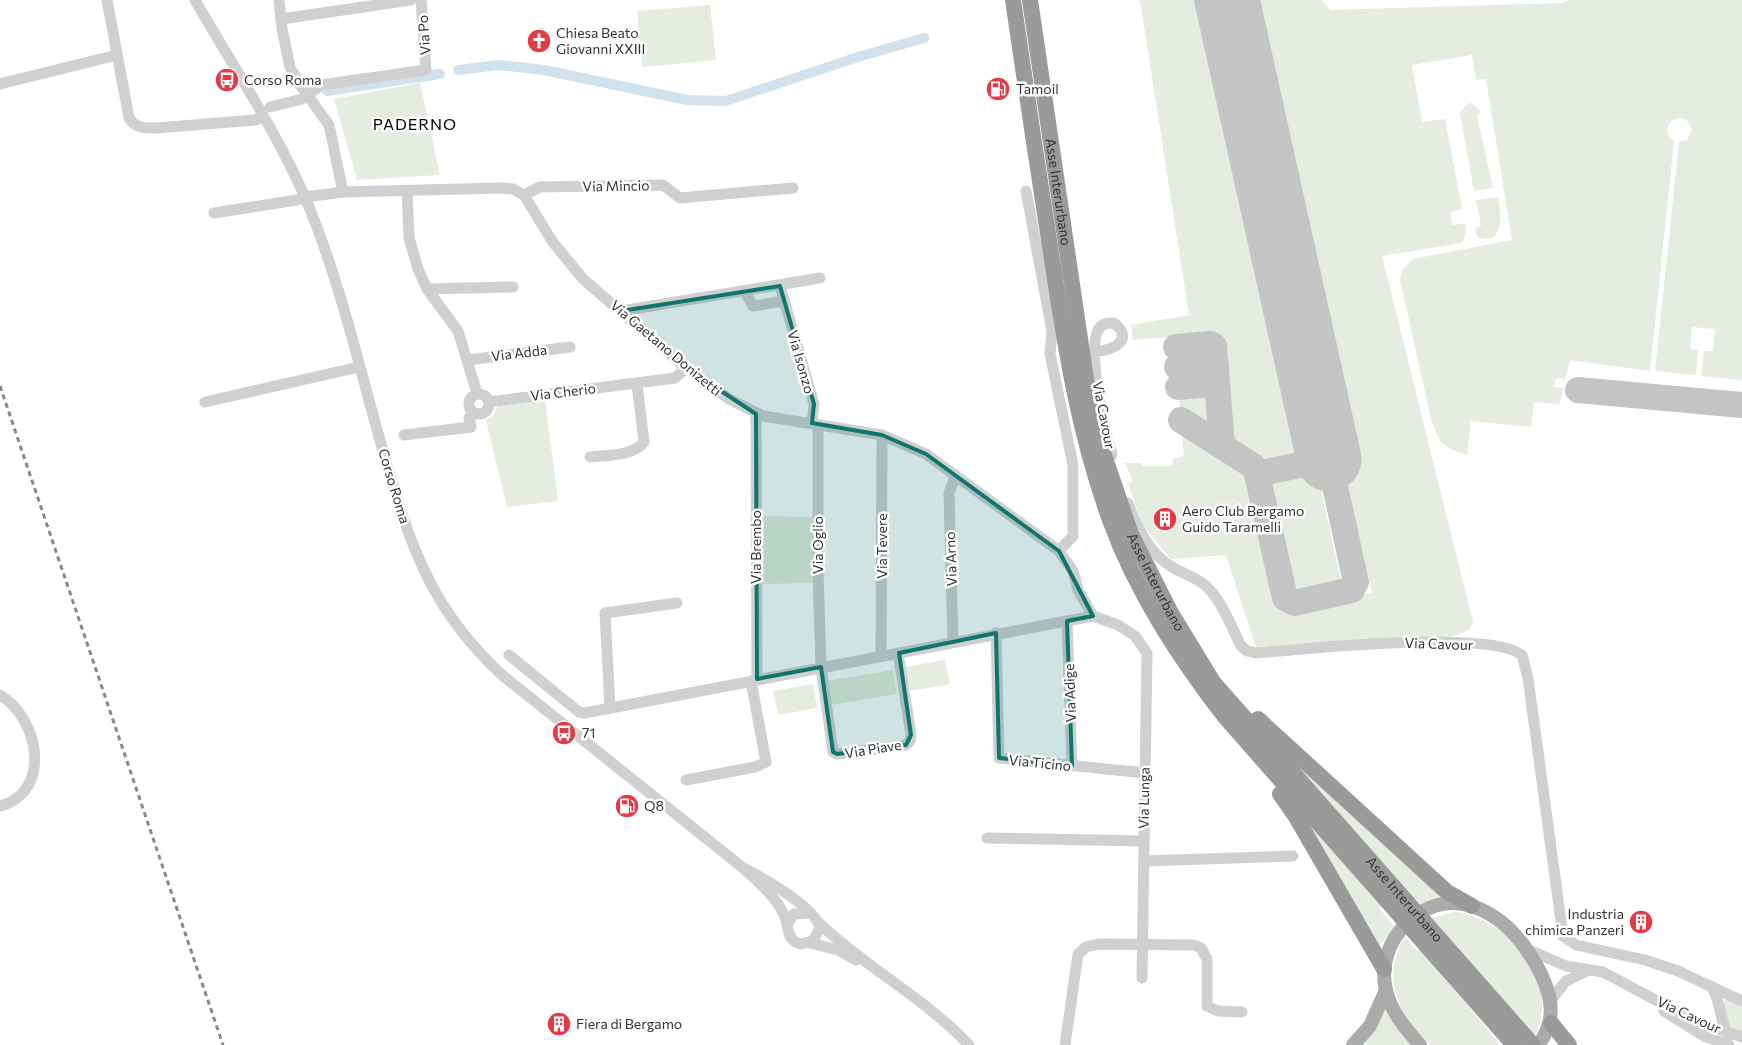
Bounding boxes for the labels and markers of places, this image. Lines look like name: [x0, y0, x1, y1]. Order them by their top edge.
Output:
place label: Chiesa Beato Giovanni XXIII: [556, 24, 645, 57]
church icon: Chiesa Beato Giovanni XXIII: [526, 28, 552, 54]
bus stop icon: Corso Roma: [214, 67, 240, 93]
place label: Corso Roma: [244, 71, 322, 88]
fuel station icon: Tamoil: [985, 76, 1011, 102]
place label: Tamoil: [1016, 80, 1059, 97]
place label: Aero Club Bergamo Guido Taramelli: [1182, 502, 1304, 535]
building icon: Aero Club Bergamo Guido Taramelli: [1152, 506, 1178, 532]
bus stop icon: 71: [551, 720, 577, 746]
place label: 71: [582, 724, 595, 741]
fuel station icon: Q8: [614, 793, 640, 819]
place label: Q8: [644, 797, 664, 814]
place label: Industria chimica Panzeri: [1525, 905, 1624, 938]
building icon: Industria chimica Panzeri: [1628, 909, 1654, 935]
building icon: Fiera di Bergamo: [546, 1011, 572, 1037]
place label: Fiera di Bergamo: [576, 1015, 682, 1032]

